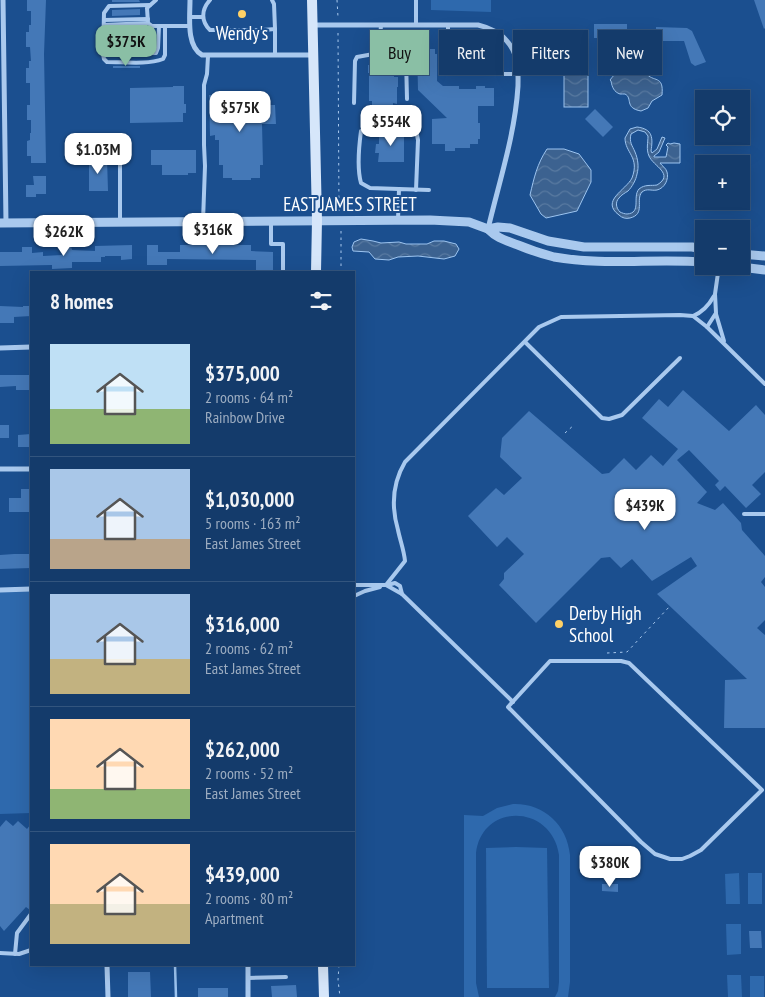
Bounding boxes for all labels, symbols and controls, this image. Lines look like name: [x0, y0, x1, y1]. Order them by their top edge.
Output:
marker: Wendy's: [236, 8, 248, 20]
place label: Wendy's: [216, 21, 268, 45]
pin: $375K: [91, 24, 161, 67]
chip: Buy: [370, 30, 429, 75]
chip: Rent: [439, 30, 503, 75]
chip: Filters: [513, 30, 588, 75]
chip: New: [598, 30, 662, 75]
text: $375K: [107, 31, 145, 51]
pin: $575K: [205, 90, 275, 133]
map controls: [695, 90, 750, 275]
button: locate: [695, 90, 750, 145]
text: $575K: [221, 97, 259, 117]
pin: $554K: [356, 104, 426, 147]
text: $554K: [372, 111, 410, 131]
pin: $1.03M: [57, 132, 139, 175]
text: $1.03M: [76, 139, 120, 159]
button: +: [695, 155, 750, 210]
street label: EAST JAMES STREET: [283, 192, 417, 216]
pin: $316K: [178, 212, 248, 255]
pin: $262K: [29, 214, 99, 257]
text: $316K: [194, 219, 232, 239]
button: −: [695, 220, 750, 275]
text: $262K: [45, 221, 83, 241]
icon: filters: [307, 287, 335, 315]
text: 8 homes: [50, 288, 113, 315]
text: $375,000: [205, 360, 280, 387]
icon: home: [90, 364, 150, 424]
text: 2 rooms · 64 m²: [205, 387, 293, 407]
text: Rainbow Drive: [205, 407, 285, 427]
text: $1,030,000: [205, 486, 294, 513]
pin: $439K: [610, 488, 680, 531]
icon: home: [90, 489, 150, 549]
text: $439K: [626, 495, 664, 515]
text: 5 rooms · 163 m²: [205, 513, 301, 533]
text: East James Street: [205, 533, 301, 553]
place label: Derby High School: [569, 601, 642, 647]
text: $316,000: [205, 611, 280, 638]
icon: home: [90, 614, 150, 674]
marker: Derby High School: [553, 618, 565, 630]
text: 2 rooms · 62 m²: [205, 638, 293, 658]
text: East James Street: [205, 658, 301, 678]
text: $262,000: [205, 736, 280, 763]
icon: home: [90, 739, 150, 799]
text: 2 rooms · 52 m²: [205, 763, 293, 783]
text: East James Street: [205, 783, 301, 803]
pin: $380K: [575, 846, 645, 888]
text: $380K: [591, 852, 629, 872]
text: $439,000: [205, 861, 280, 888]
icon: home: [90, 864, 150, 924]
text: 2 rooms · 80 m²: [205, 888, 293, 908]
text: Apartment: [205, 908, 264, 928]

